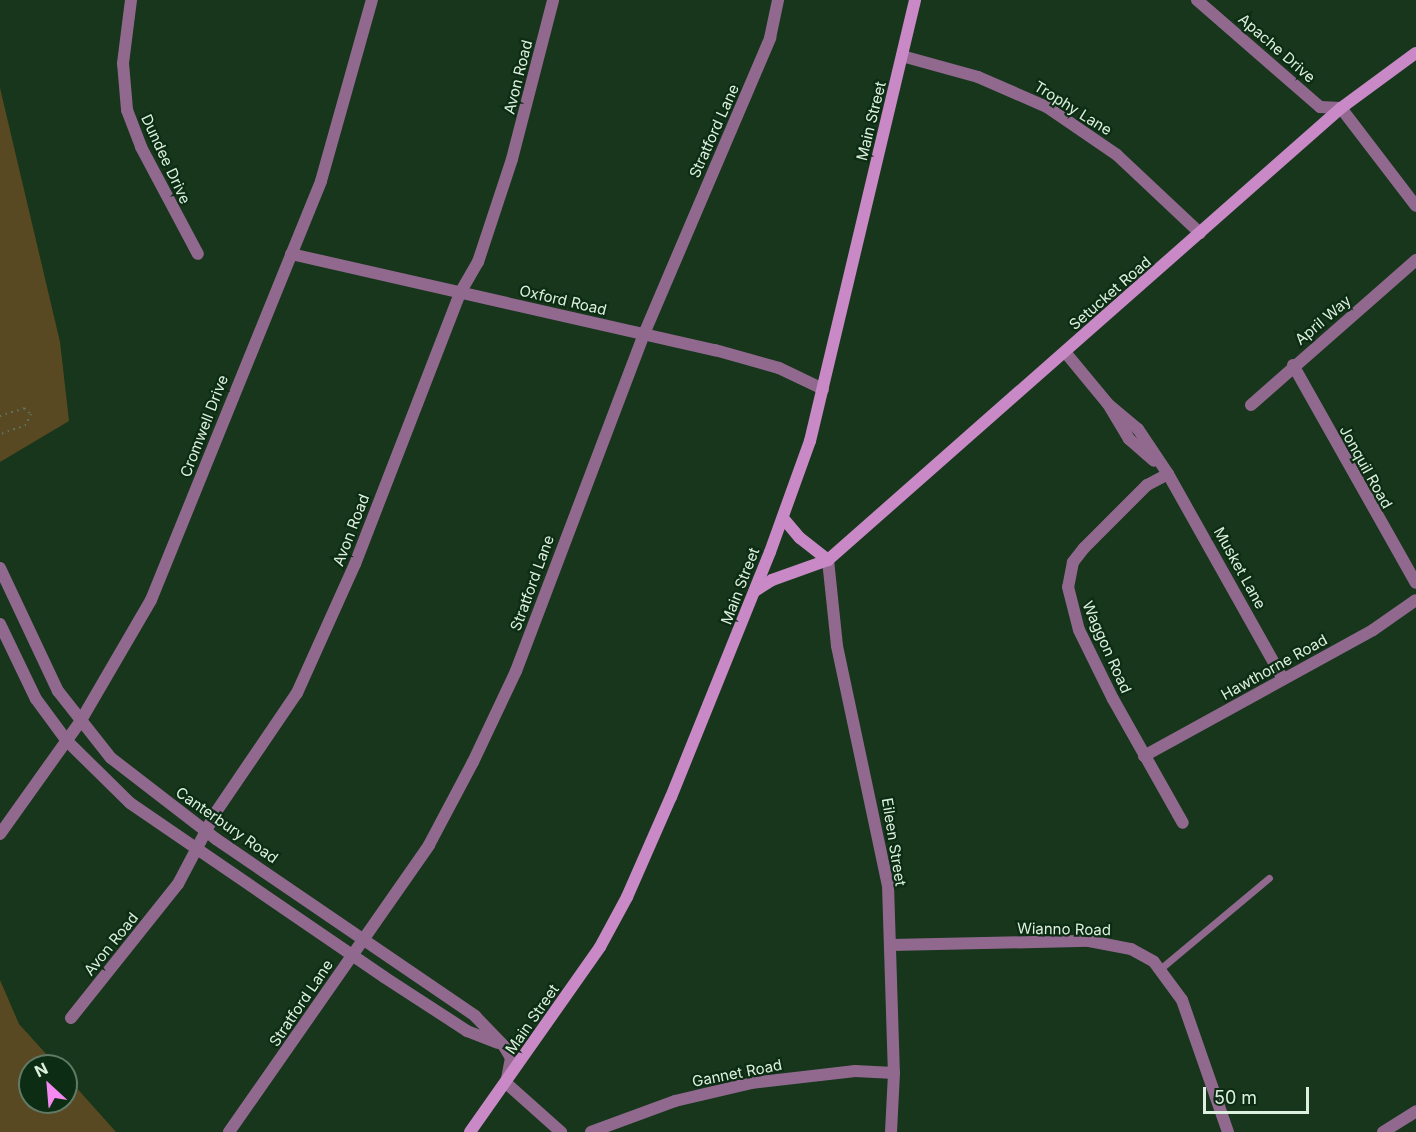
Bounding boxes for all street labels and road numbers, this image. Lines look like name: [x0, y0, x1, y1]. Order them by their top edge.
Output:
street label: Apache Drive: [1235, 10, 1319, 86]
street label: Avon Road: [500, 38, 536, 116]
street label: Trophy Lane: [1031, 77, 1115, 139]
street label: Main Street: [852, 80, 890, 162]
street label: Stratford Lane: [685, 81, 743, 181]
street label: Dundee Drive: [137, 111, 195, 207]
street label: Setucket Road: [1065, 253, 1155, 333]
street label: Oxford Road: [518, 281, 608, 319]
street label: April Way: [1291, 291, 1355, 349]
street label: Cromwell Drive: [176, 372, 232, 480]
street label: Jonquil Road: [1336, 422, 1396, 512]
street label: Avon Road: [329, 491, 373, 569]
street label: Musket Lane: [1210, 524, 1270, 612]
street label: Stratford Lane: [506, 533, 558, 633]
street label: Main Street: [717, 545, 763, 627]
street label: Waggon Road: [1079, 598, 1135, 696]
street label: Hawthorne Road: [1218, 630, 1330, 704]
street label: Canterbury Road: [173, 783, 281, 867]
street label: Eileen Street: [878, 797, 910, 887]
street label: Avon Road: [80, 909, 142, 979]
street label: Wianno Road: [1017, 919, 1111, 939]
street label: Stratford Lane: [265, 956, 337, 1050]
street label: Main Street: [501, 981, 563, 1057]
street label: Gannet Road: [690, 1055, 784, 1091]

